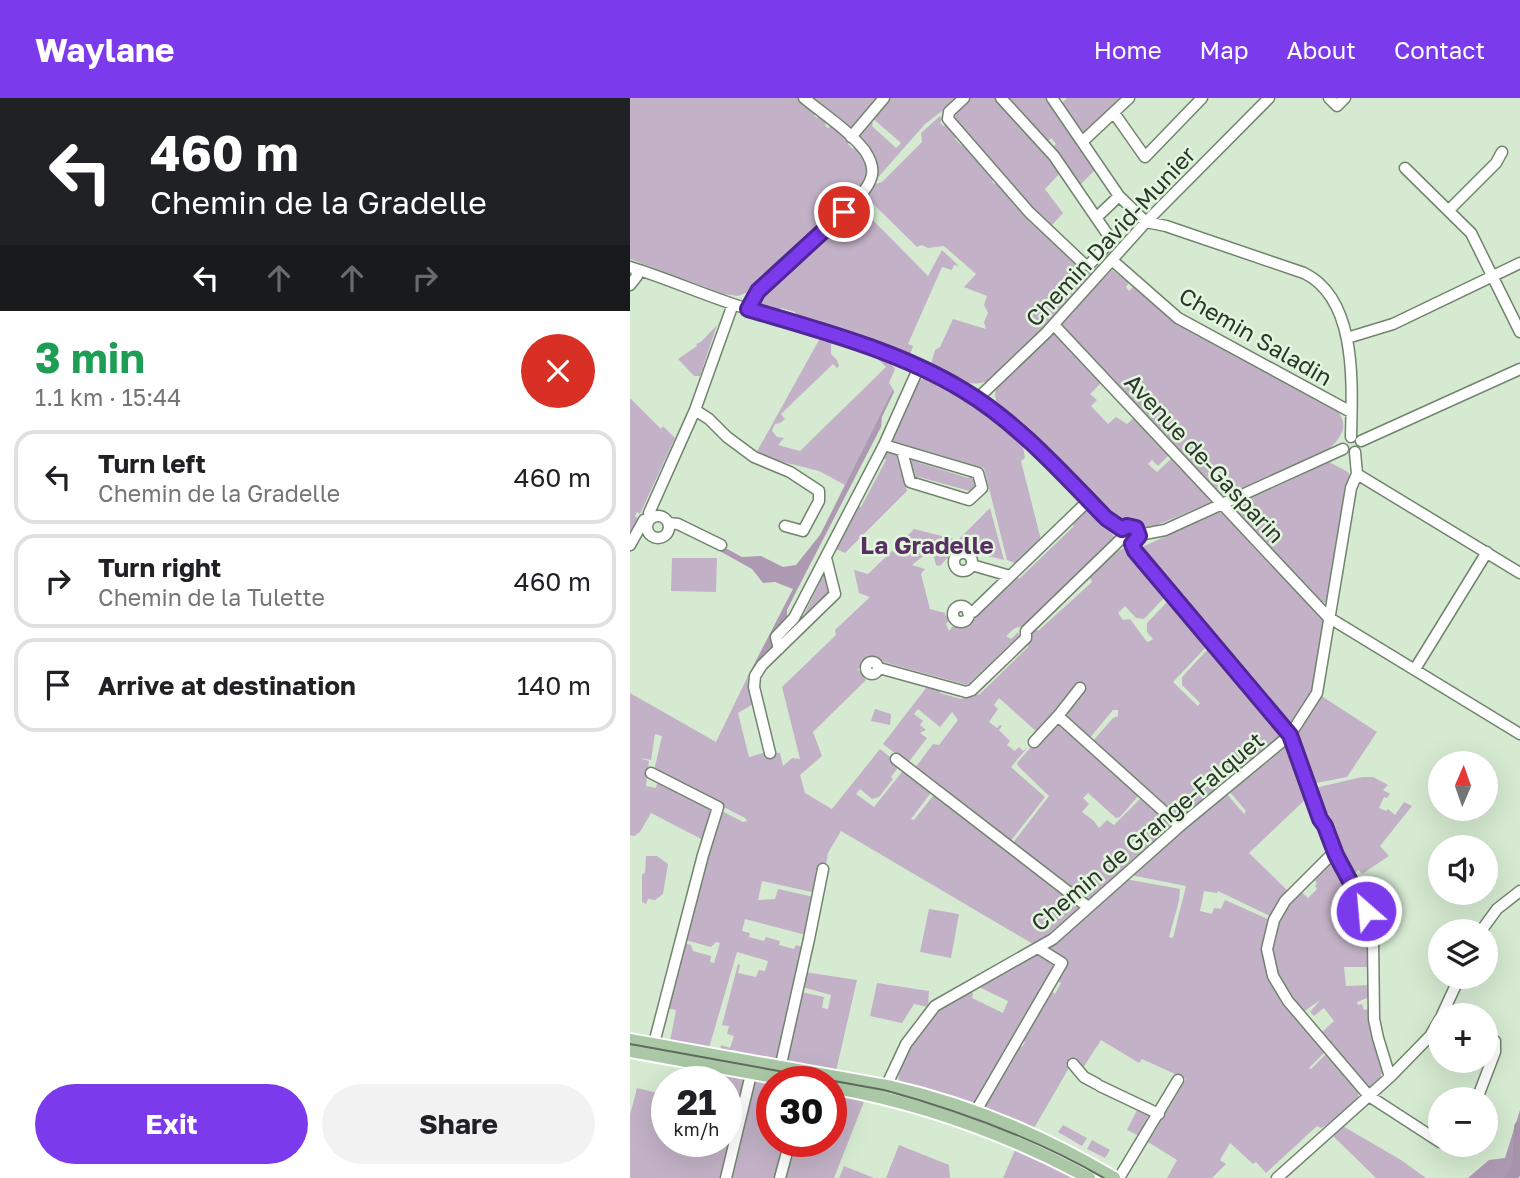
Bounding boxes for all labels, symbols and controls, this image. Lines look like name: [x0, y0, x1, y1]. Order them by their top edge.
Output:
text: Waylane: [35, 30, 174, 69]
text: Home: [1094, 35, 1162, 64]
text: Map: [1200, 35, 1249, 64]
text: About: [1287, 35, 1356, 64]
text: Contact: [1394, 35, 1485, 64]
text: 460 m: [150, 123, 299, 182]
icon: left: [35, 126, 126, 217]
street label: Chemin David-Munier: [1019, 140, 1201, 332]
pin: [814, 182, 874, 242]
text: Chemin de la Gradelle: [150, 183, 487, 221]
icon: arrive: [825, 193, 863, 231]
icon: left: [187, 259, 225, 297]
icon: ahead: [260, 259, 298, 297]
icon: ahead: [333, 259, 371, 297]
icon: right: [406, 259, 444, 297]
street label: Chemin Saladin: [1174, 281, 1338, 391]
text: 3 min: [35, 332, 145, 382]
button: close: [521, 334, 595, 408]
street label: Avenue de-Gasparin: [1119, 368, 1291, 548]
text: 1.1 km · 15:44: [35, 383, 181, 411]
text: Turn left: [98, 448, 206, 479]
icon: left: [39, 458, 77, 496]
text: 460 m: [514, 462, 591, 493]
text: Chemin de la Gradelle: [98, 479, 340, 507]
district label: La Gradelle: [860, 530, 994, 559]
text: Turn right: [98, 552, 221, 583]
icon: right: [39, 562, 77, 600]
text: 460 m: [514, 566, 591, 597]
text: Chemin de la Tulette: [98, 583, 325, 611]
icon: arrive: [39, 666, 77, 704]
text: Arrive at destination: [98, 670, 356, 701]
text: 140 m: [517, 670, 591, 701]
street label: Chemin de Grange-Falquet: [1025, 725, 1269, 937]
north arrow: [1428, 751, 1498, 821]
map controls: [1428, 751, 1498, 1157]
button: sound: [1428, 835, 1498, 905]
position arrow: [1329, 874, 1403, 948]
button: layers: [1428, 919, 1498, 989]
button: +: [1428, 1003, 1498, 1073]
speed limit sign: 30: [756, 1066, 847, 1157]
text: 21: [677, 1081, 716, 1123]
button: Exit: [35, 1084, 308, 1164]
button: Share: [322, 1084, 595, 1164]
button: −: [1428, 1087, 1498, 1157]
text: km/h: [674, 1118, 719, 1140]

